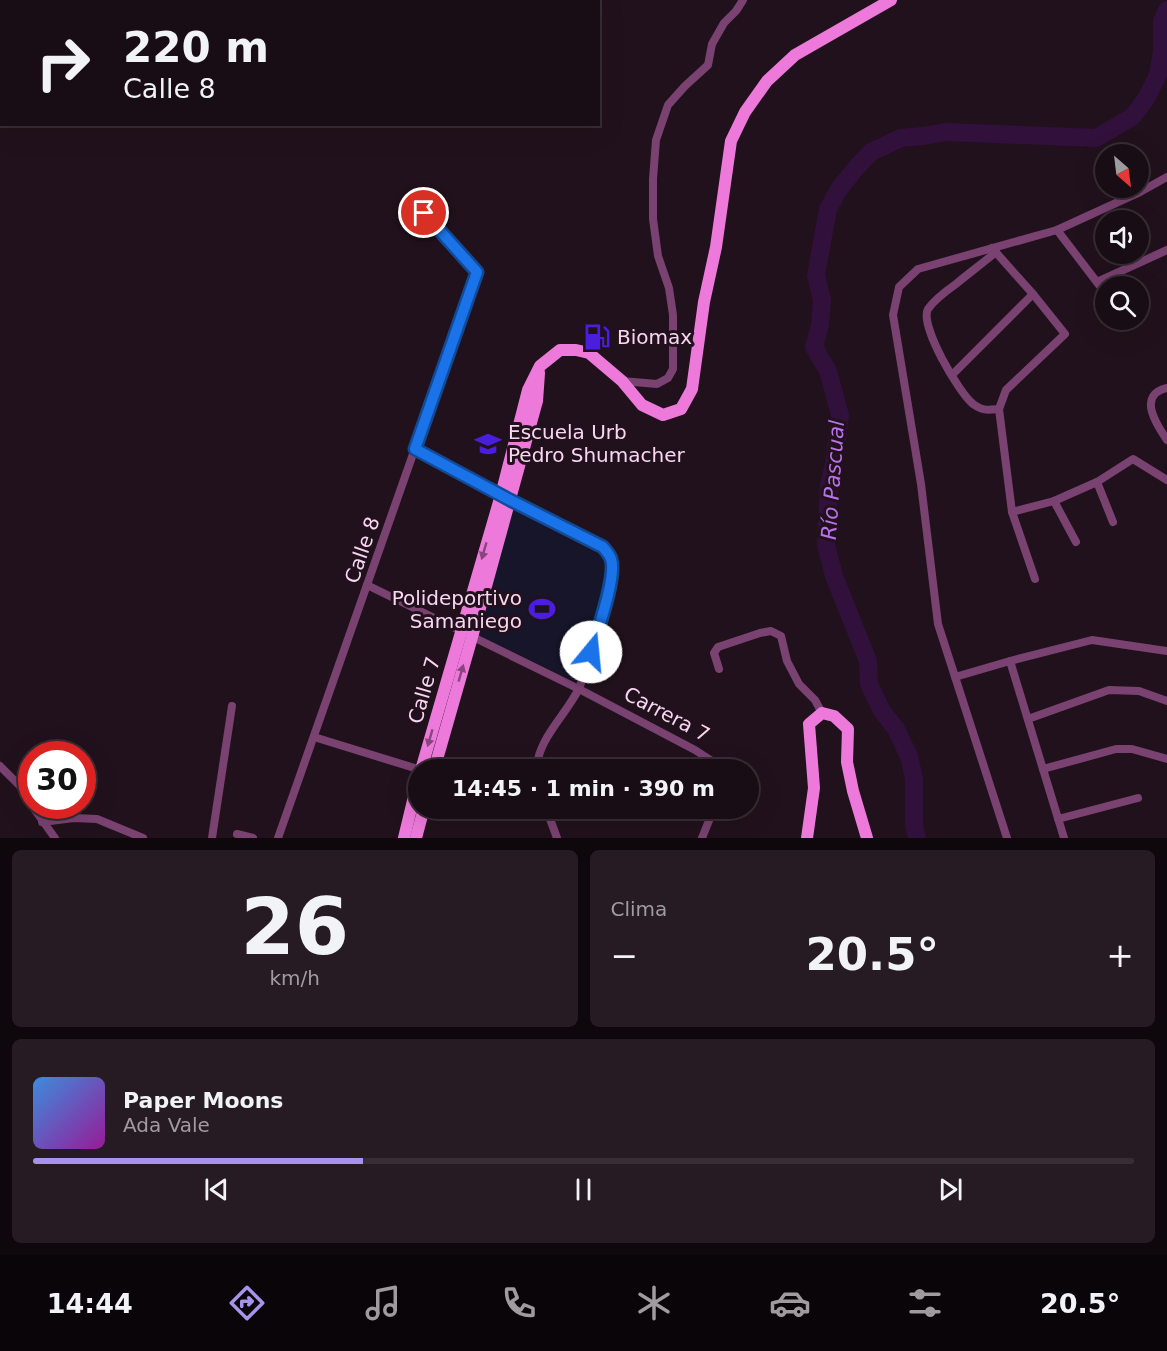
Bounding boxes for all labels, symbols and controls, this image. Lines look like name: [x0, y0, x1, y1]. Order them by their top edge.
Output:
text: 220 m: [123, 23, 269, 72]
icon: right: [24, 24, 102, 102]
text: Calle 8: [123, 73, 216, 104]
north arrow: [1095, 144, 1149, 198]
map controls: [1095, 144, 1149, 330]
pin: [398, 187, 449, 238]
icon: arrive: [407, 196, 440, 229]
button: sound: [1095, 210, 1149, 264]
button: search: [1095, 276, 1149, 330]
fuel station icon: Biomax: [582, 322, 612, 352]
place label: Biomax: [617, 325, 692, 349]
water label: Río Pascual: [817, 419, 849, 541]
place label: Escuela Urb Pedro Shumacher: [508, 420, 685, 467]
school or university icon: Escuela Urb Pedro Shumacher: [473, 429, 503, 459]
street label: Calle 8: [339, 514, 385, 586]
one-way arrow: [479, 542, 488, 560]
place label: Polideportivo Samaniego: [392, 586, 522, 633]
sports icon: Polideportivo Samaniego: [527, 594, 557, 624]
position arrow: [559, 620, 623, 684]
street label: Calle 7: [403, 654, 445, 726]
one-way arrow: [457, 664, 467, 682]
street label: Carrera 7: [620, 681, 714, 747]
one-way arrow: [425, 730, 434, 748]
speed limit sign: 30: [18, 741, 96, 819]
text: 14:45 · 1 min · 390 m: [452, 776, 715, 801]
text: 26: [240, 882, 349, 972]
text: Clima: [611, 897, 667, 921]
text: 20.5°: [805, 928, 939, 981]
text: −: [611, 936, 638, 975]
text: +: [1106, 936, 1134, 975]
text: km/h: [270, 966, 320, 990]
text: Paper Moons: [123, 1088, 283, 1113]
text: Ada Vale: [123, 1113, 210, 1137]
icon: previous: [200, 1173, 233, 1206]
icon: pause: [567, 1173, 600, 1206]
icon: next: [934, 1173, 967, 1206]
icon: directions: [226, 1282, 268, 1324]
icon: music: [362, 1282, 404, 1324]
icon: phone: [498, 1282, 540, 1324]
icon: climate: [633, 1282, 675, 1324]
icon: car: [769, 1282, 811, 1324]
icon: filters: [904, 1282, 946, 1324]
text: 14:44: [47, 1288, 133, 1319]
text: 20.5°: [1040, 1288, 1120, 1319]

